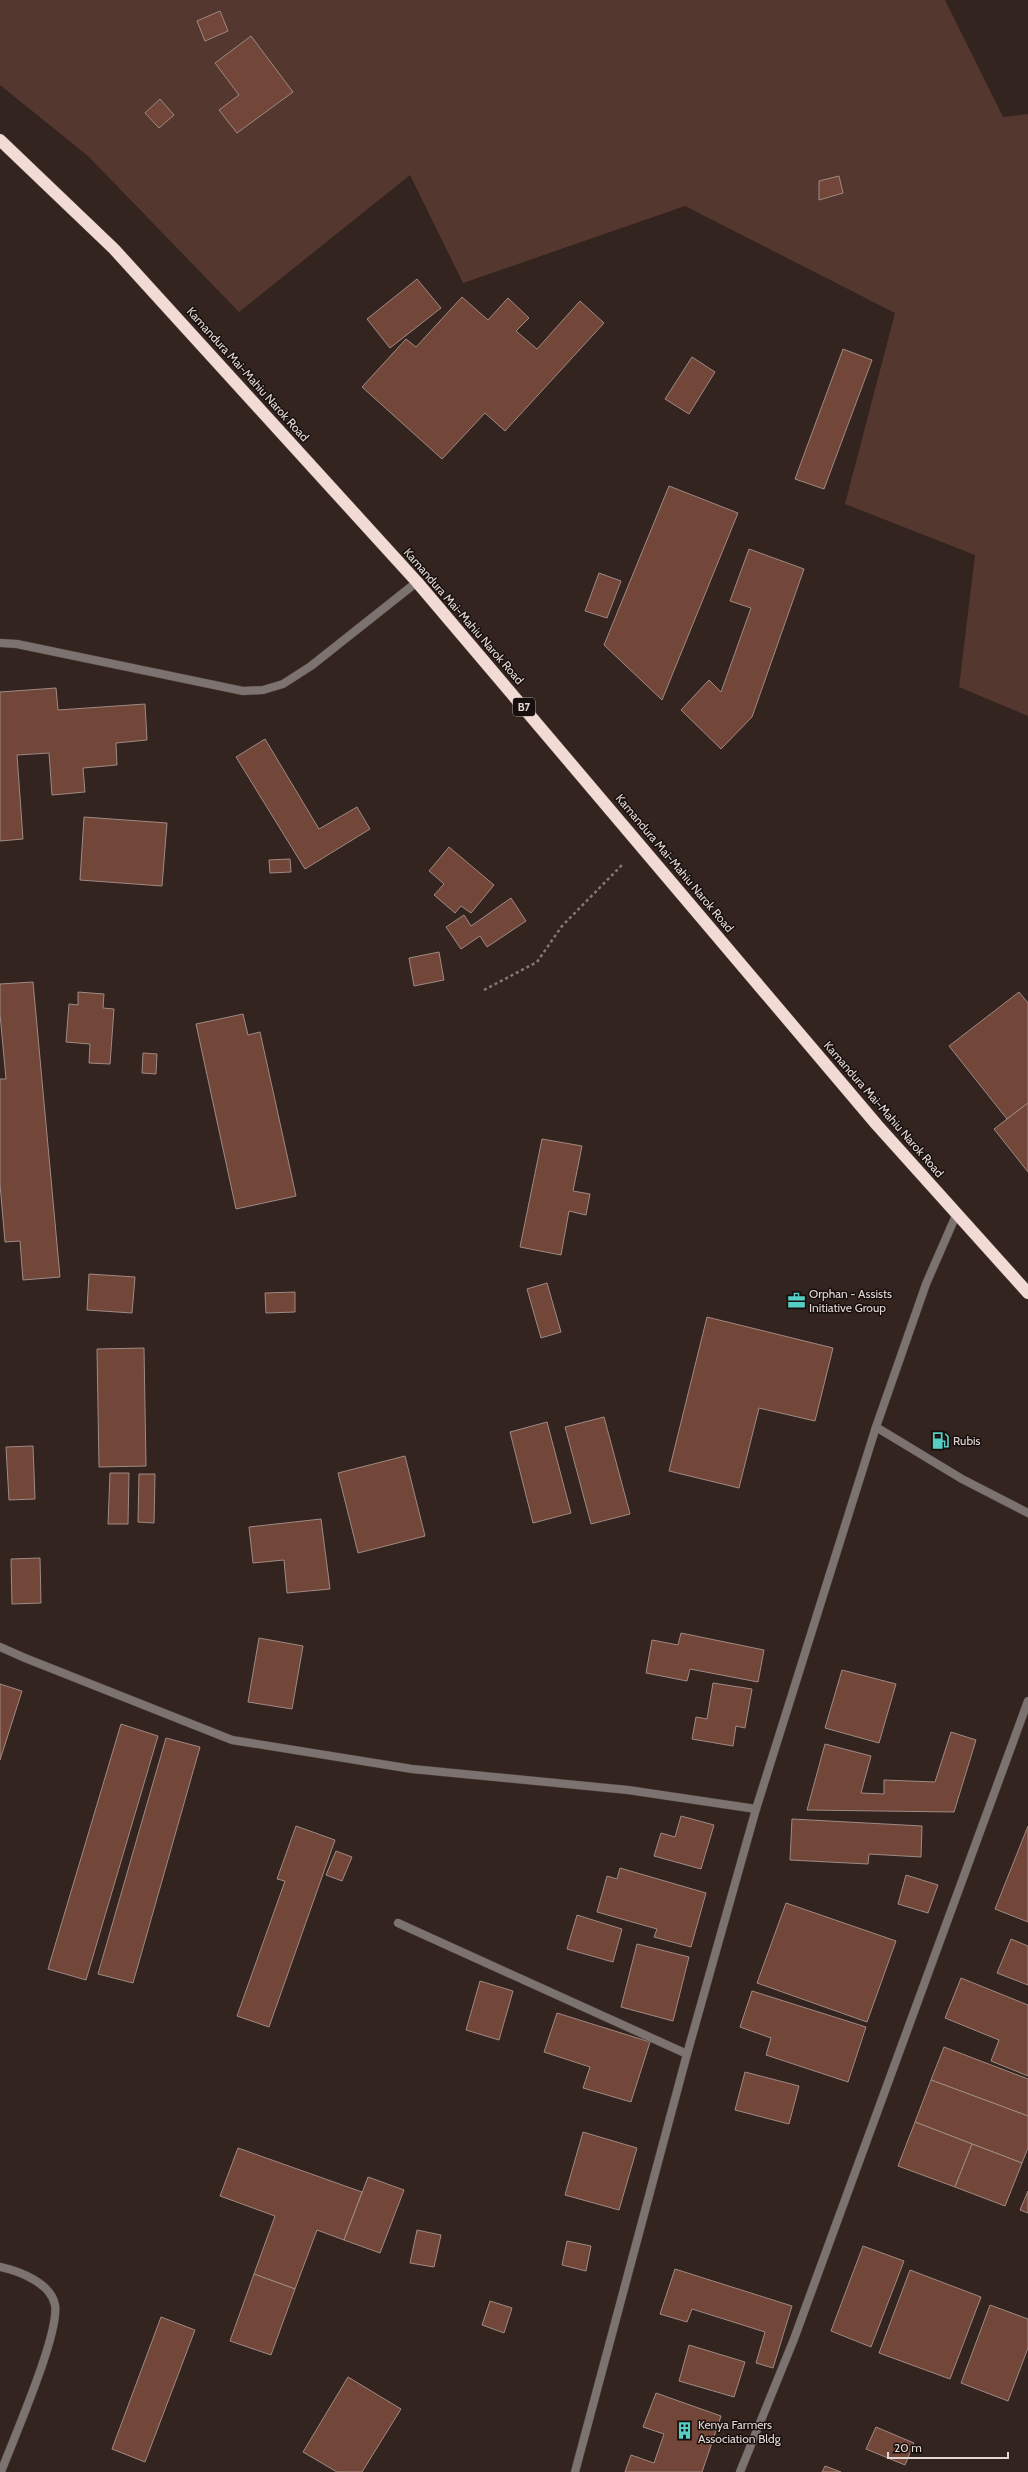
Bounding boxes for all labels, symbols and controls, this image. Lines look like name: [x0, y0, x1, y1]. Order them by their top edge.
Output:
street label: Kamandura Mai-Mahiu Narok Road: [184, 304, 312, 444]
street label: Kamandura Mai-Mahiu Narok Road: [401, 545, 527, 687]
road number: B7: [513, 698, 535, 716]
street label: Kamandura Mai-Mahiu Narok Road: [613, 791, 737, 935]
street label: Kamandura Mai-Mahiu Narok Road: [821, 1038, 947, 1180]
place label: Orphan - Assists Initiative Group: [809, 1286, 892, 1315]
office icon: Orphan - Assists Initiative Group: [786, 1290, 806, 1310]
fuel station icon: Rubis: [930, 1430, 950, 1450]
place label: Rubis: [953, 1433, 981, 1448]
place label: Kenya Farmers Association Bldg: [698, 2417, 782, 2446]
building icon: Kenya Farmers Association Bldg: [675, 2421, 695, 2441]
scale bar: [888, 2434, 1008, 2460]
text: 20 m: [894, 2440, 922, 2455]

